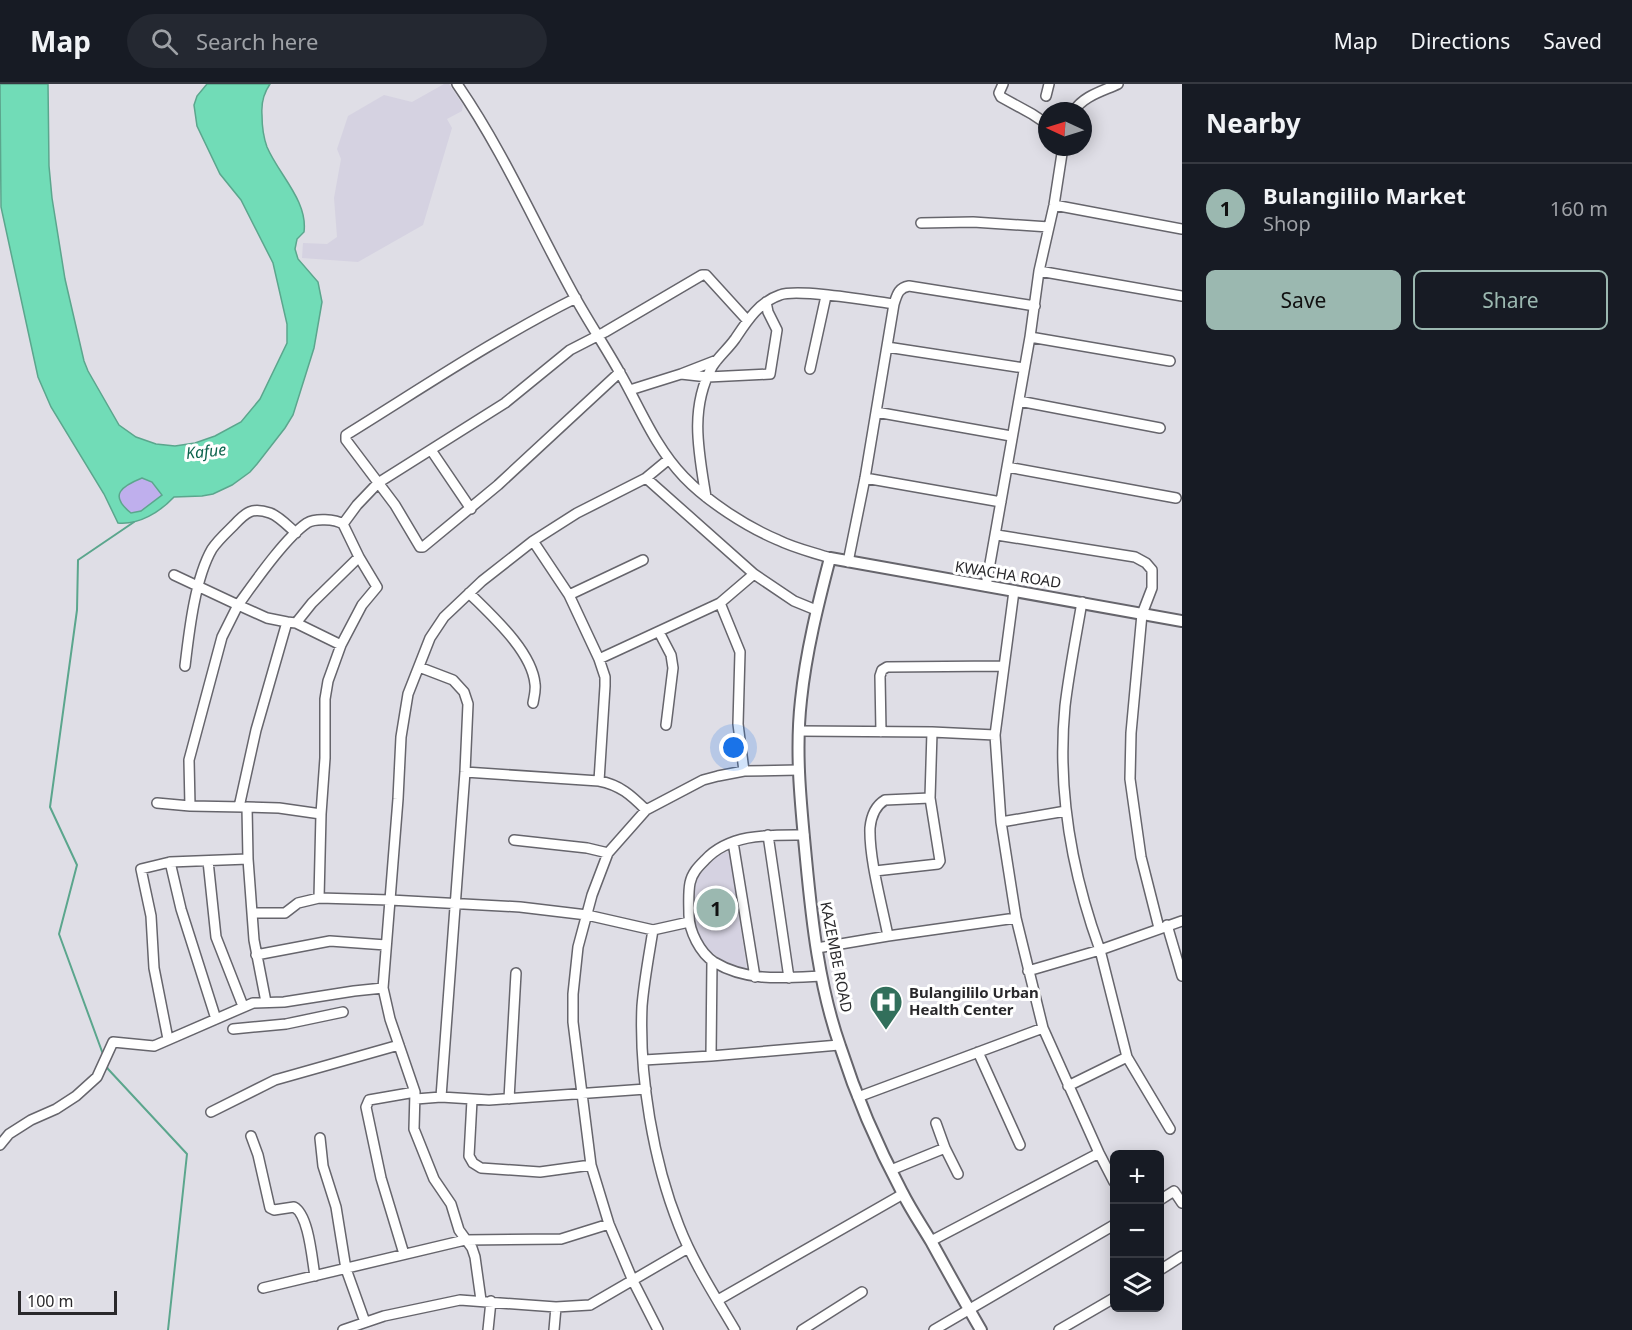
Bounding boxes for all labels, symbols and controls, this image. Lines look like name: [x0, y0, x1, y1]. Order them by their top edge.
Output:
search box: [127, 14, 547, 68]
text: Map: [30, 22, 91, 60]
icon: search: [148, 25, 181, 58]
text: Search here: [196, 26, 318, 56]
text: Map: [1334, 27, 1378, 55]
text: Directions: [1411, 27, 1510, 55]
text: Saved: [1543, 27, 1602, 55]
north arrow: [1038, 102, 1092, 156]
text: Nearby: [1206, 105, 1301, 141]
text: Bulangililo Market: [1263, 180, 1466, 210]
text: 1: [1220, 195, 1231, 222]
text: 160 m: [1550, 195, 1608, 222]
text: Shop: [1263, 210, 1311, 237]
button: Save: [1206, 270, 1401, 330]
button: Share: [1413, 270, 1608, 330]
water label: Kafue: [185, 438, 227, 464]
street label: KWACHA ROAD: [954, 556, 1063, 592]
your location: [719, 733, 748, 762]
pin: 1: [696, 886, 736, 930]
street label: KAZEMBE ROAD: [816, 900, 858, 1014]
place label: Bulangililo Urban Health Center: [909, 982, 1039, 1019]
hospital icon: Bulangililo Urban Health Center: [868, 984, 904, 1031]
map controls: [1110, 1150, 1164, 1312]
button: +: [1110, 1150, 1164, 1204]
button: −: [1110, 1204, 1164, 1258]
button: layers: [1110, 1258, 1164, 1312]
scale bar: [18, 1288, 117, 1316]
text: 100 m: [27, 1290, 74, 1312]

